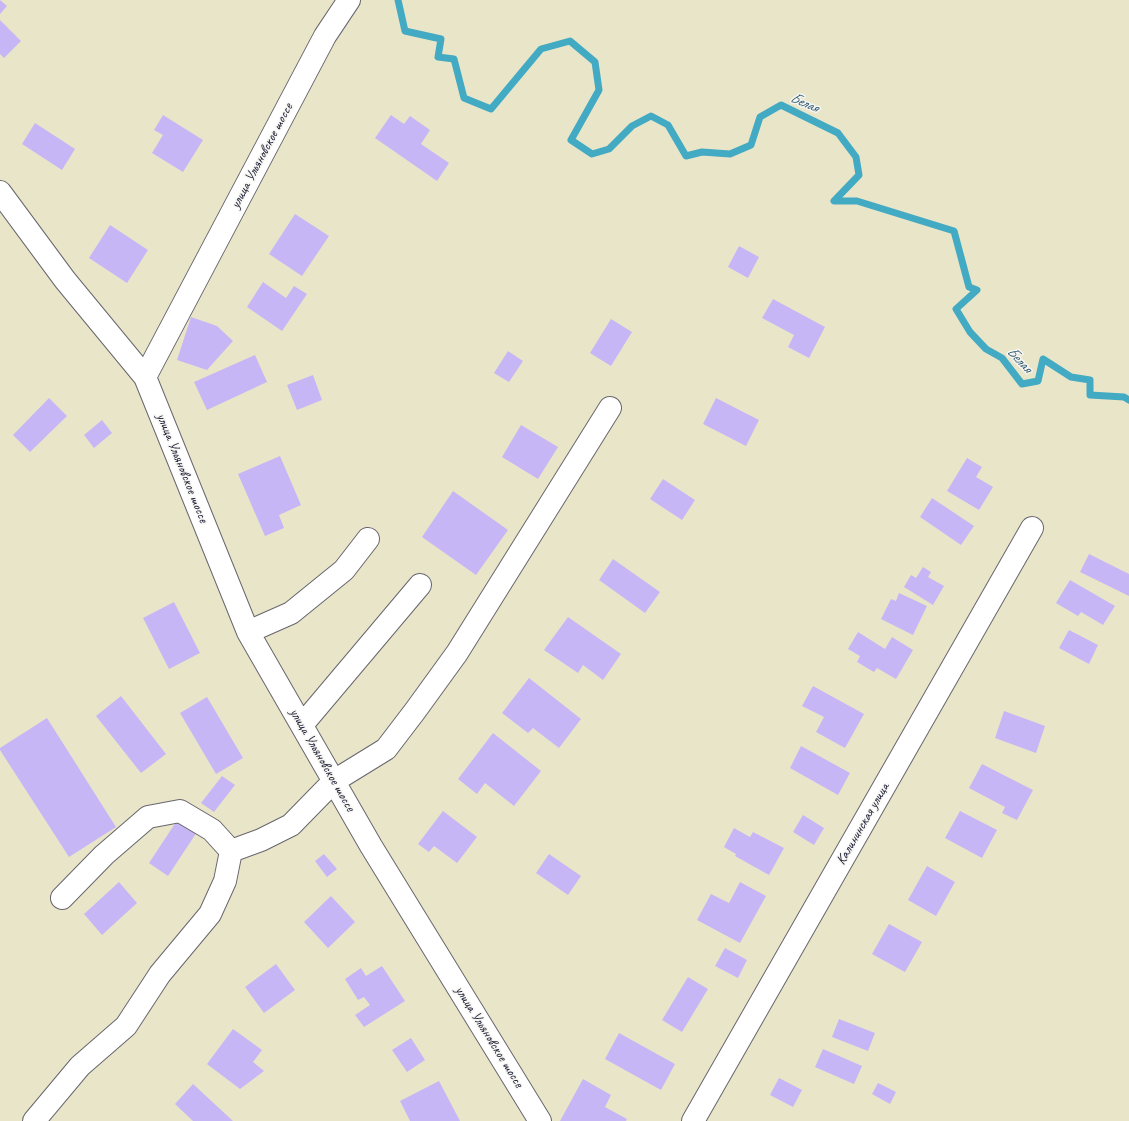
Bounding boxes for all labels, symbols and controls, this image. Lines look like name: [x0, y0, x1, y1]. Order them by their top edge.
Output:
water label: Белая: [787, 89, 821, 117]
street label: улица Ульяновское шоссе: [227, 101, 297, 211]
water label: Белая: [1003, 343, 1035, 377]
street label: улица Ульяновское шоссе: [152, 411, 212, 525]
street label: улица Ульяновское шоссе: [286, 705, 358, 815]
street label: Калининская улица: [833, 780, 893, 868]
street label: улица Ульяновское шоссе: [451, 983, 527, 1091]

